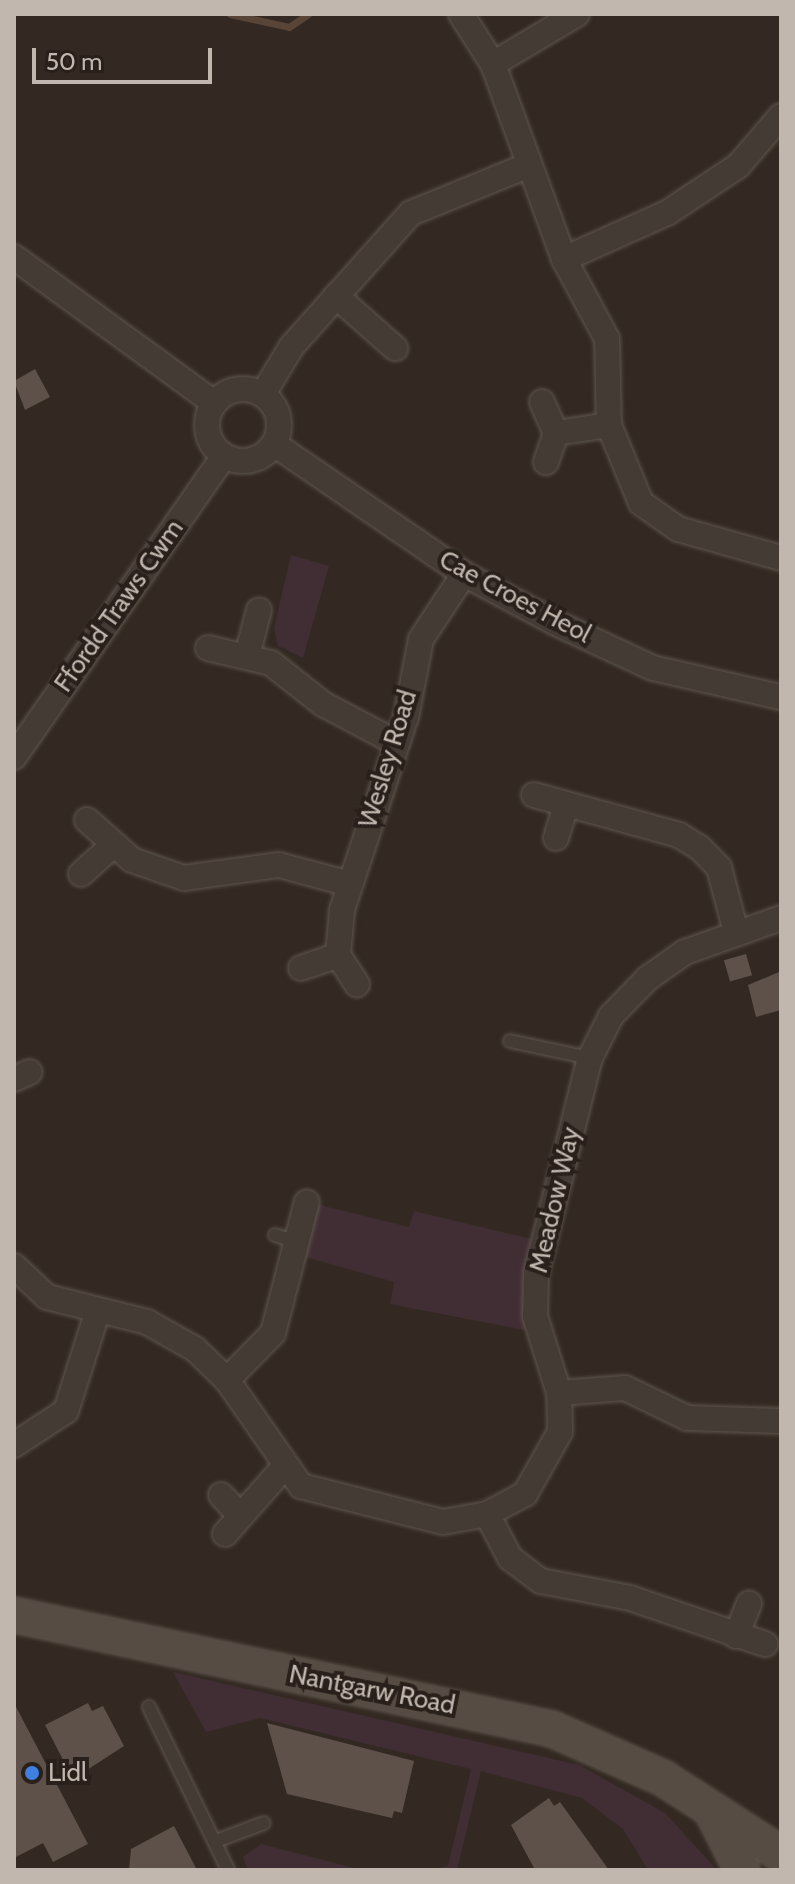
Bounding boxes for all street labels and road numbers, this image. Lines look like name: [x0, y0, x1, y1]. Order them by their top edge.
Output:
street label: Ffordd Traws Cwm: [48, 514, 190, 698]
street label: Cae Croes Heol: [434, 544, 596, 650]
street label: Wesley Road: [352, 686, 424, 832]
street label: Meadow Way: [523, 1124, 587, 1276]
street label: Nantgarw Road: [286, 1659, 458, 1721]

